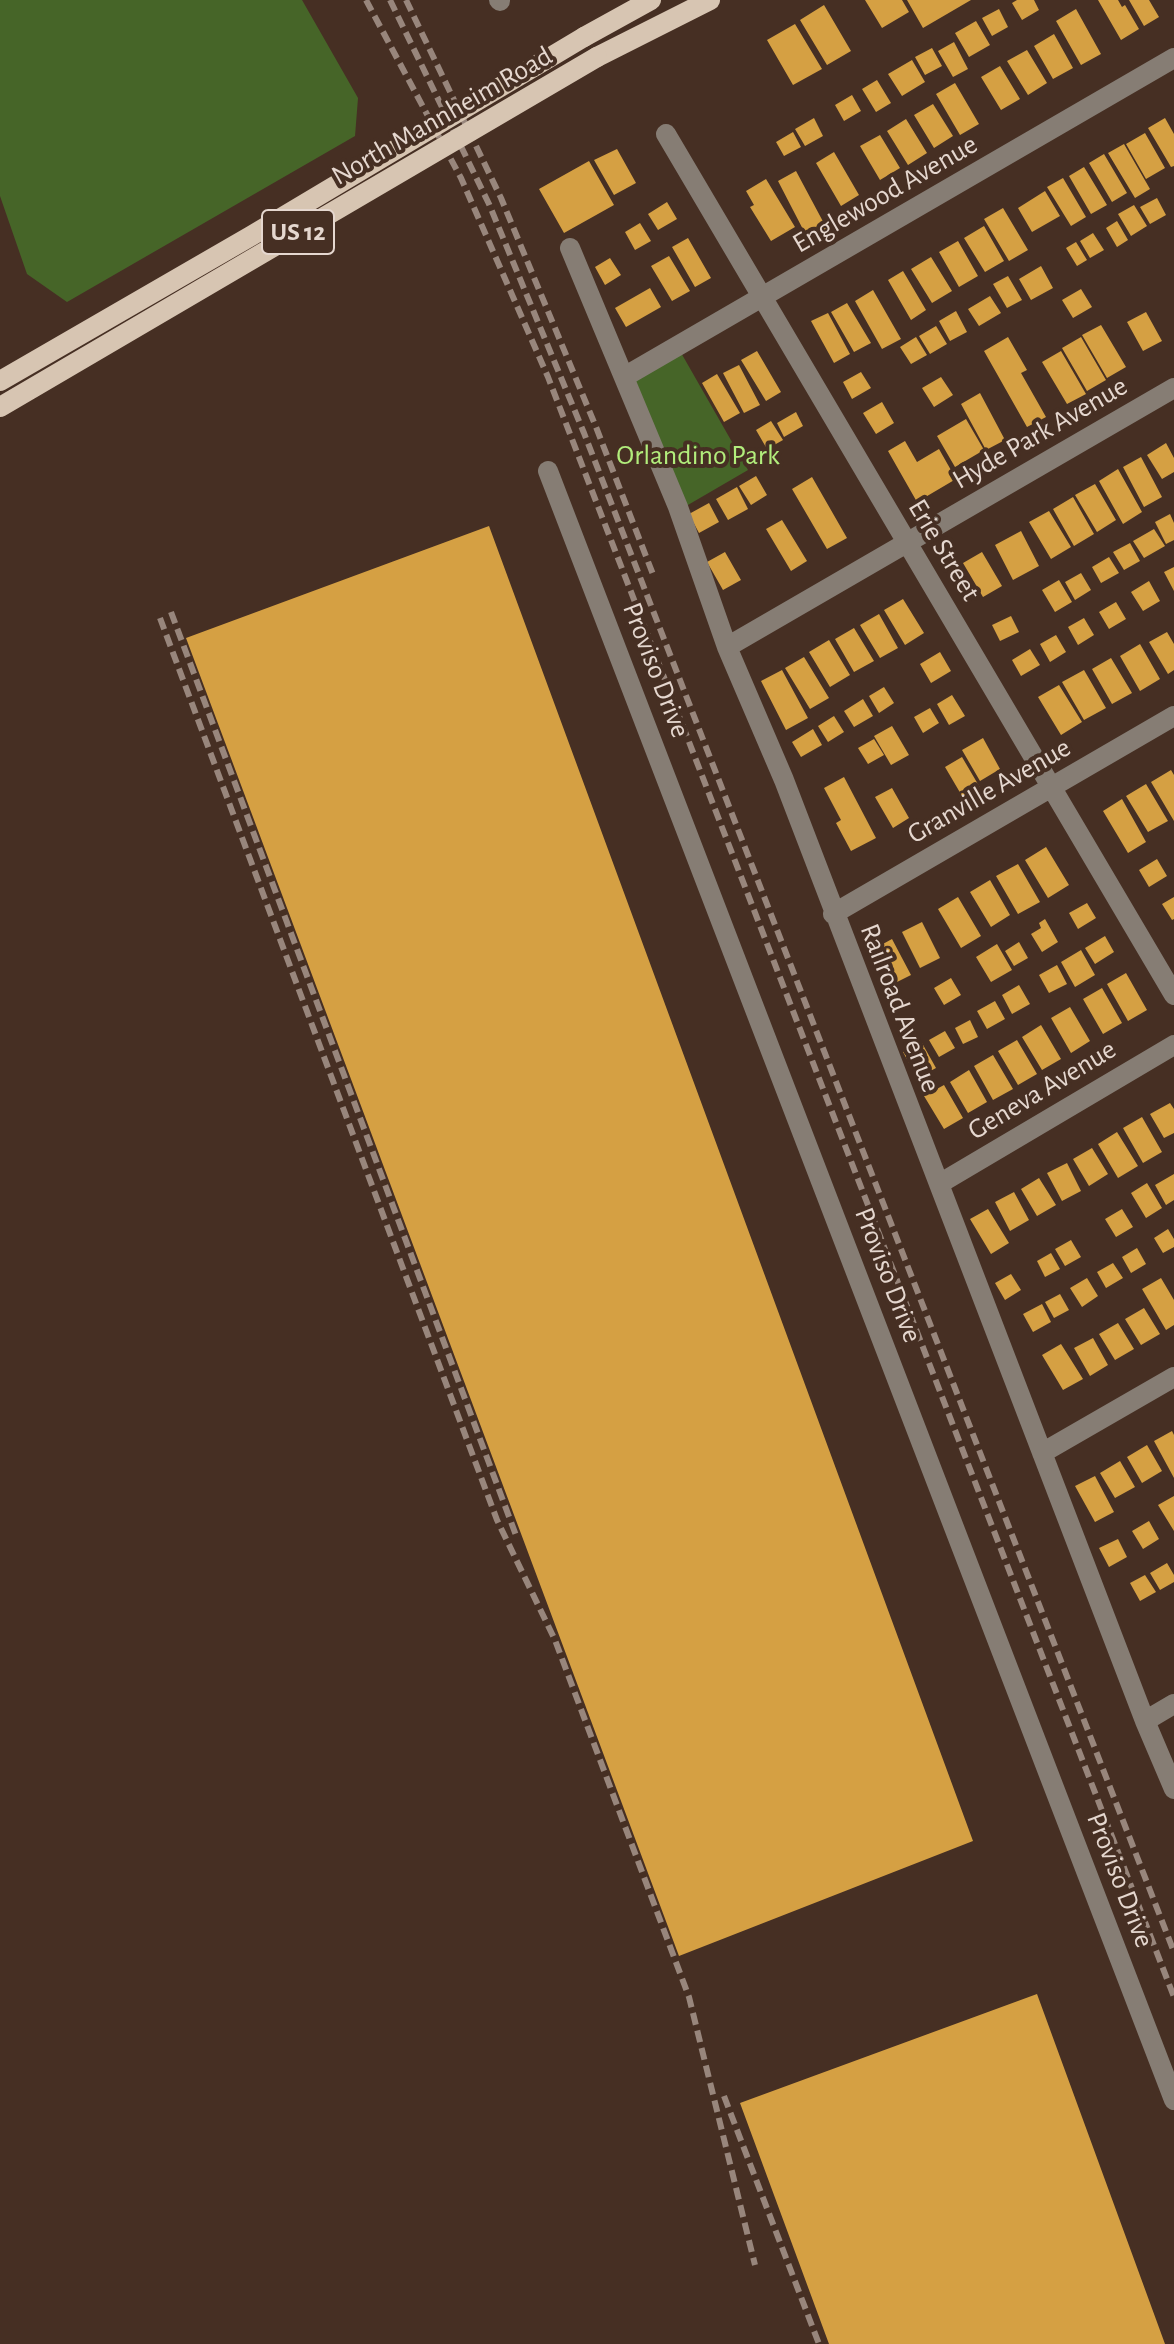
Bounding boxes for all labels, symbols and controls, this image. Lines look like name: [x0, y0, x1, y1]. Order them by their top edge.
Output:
street label: North Mannheim Road: [326, 39, 558, 193]
street label: Englewood Avenue: [787, 127, 983, 261]
road number: US 12: [262, 210, 334, 254]
street label: Hyde Park Avenue: [947, 369, 1133, 497]
park label: Orlandino Park: [616, 439, 780, 473]
street label: Erie Street: [901, 493, 987, 607]
street label: Proviso Drive: [615, 598, 697, 742]
street label: Granville Avenue: [901, 731, 1077, 851]
street label: Railroad Avenue: [852, 919, 948, 1097]
street label: Geneva Avenue: [962, 1033, 1122, 1147]
street label: Proviso Drive: [847, 1203, 929, 1347]
street label: Proviso Drive: [1079, 1808, 1161, 1952]

